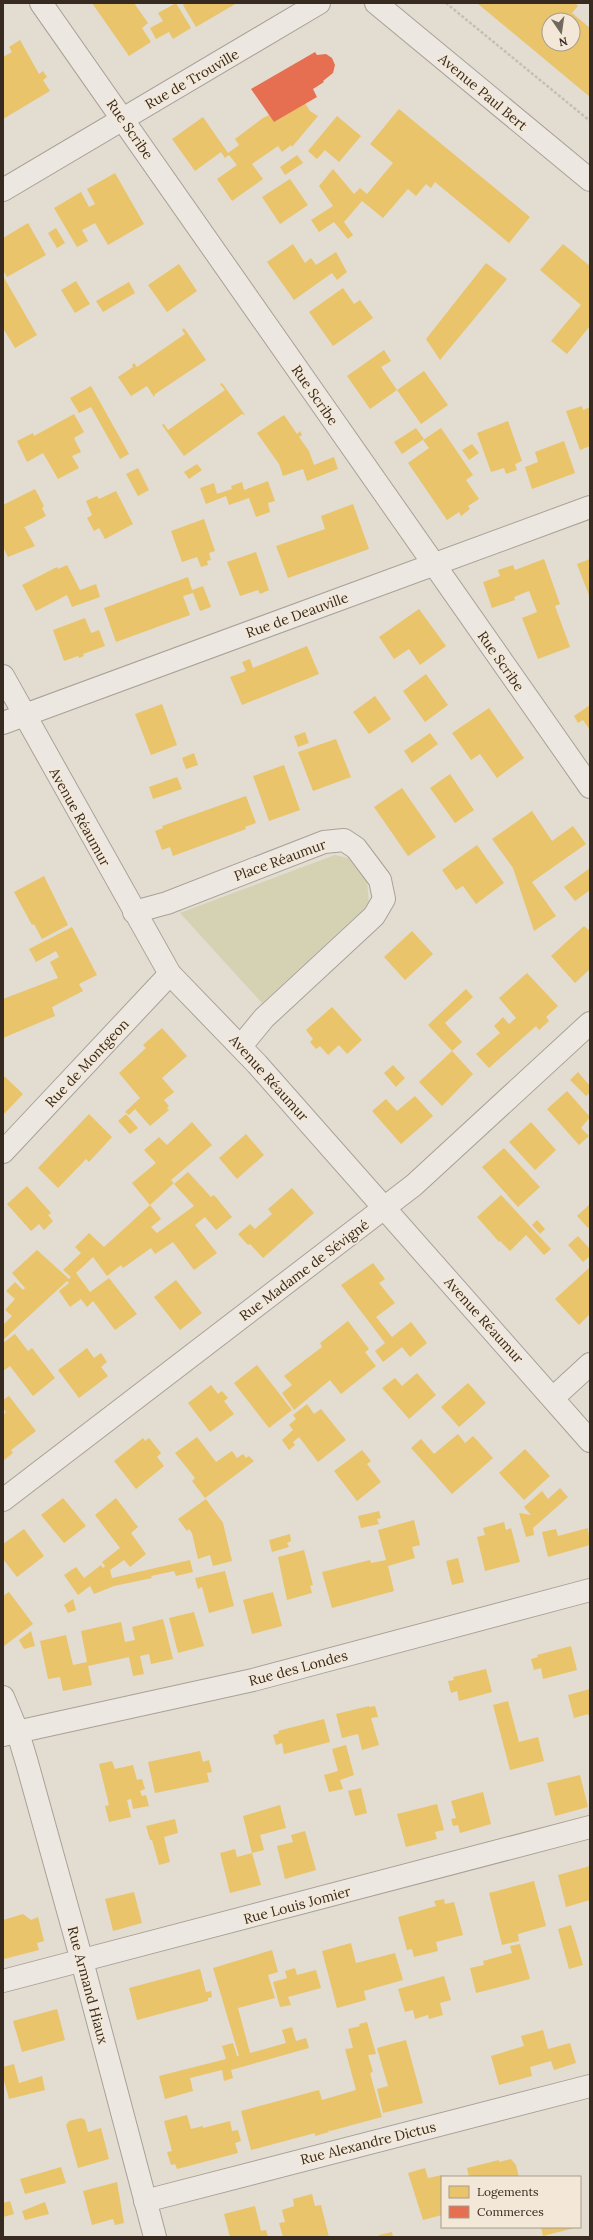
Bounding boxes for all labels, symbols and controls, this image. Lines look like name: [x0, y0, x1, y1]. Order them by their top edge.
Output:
north arrow: [541, 12, 581, 52]
text: N: [557, 34, 569, 50]
street label: Rue de Trouville: [142, 45, 243, 113]
street label: Avenue Paul Bert: [434, 49, 532, 135]
street label: Rue Scribe: [103, 95, 158, 163]
street label: Rue Scribe: [288, 361, 343, 429]
street label: Rue de Deauville: [243, 588, 351, 642]
street label: Rue Scribe: [474, 627, 529, 695]
street label: Avenue Réaumur: [45, 764, 115, 869]
street label: Place Réaumur: [231, 835, 329, 885]
street label: Rue de Montgeon: [41, 1015, 133, 1111]
street label: Avenue Réaumur: [225, 1030, 312, 1125]
street label: Rue Madame de Sévigné: [236, 1215, 373, 1325]
street label: Avenue Réaumur: [440, 1272, 527, 1367]
street label: Rue des Londes: [247, 1646, 349, 1690]
street label: Rue Louis Jomier: [241, 1882, 353, 1928]
street label: Rue Armand Hiaux: [64, 1924, 113, 2046]
street label: Rue Alexandre Dictus: [298, 2117, 438, 2169]
legend: [441, 2176, 581, 2228]
text: Logements: [477, 2184, 539, 2199]
text: Commerces: [477, 2204, 544, 2219]

